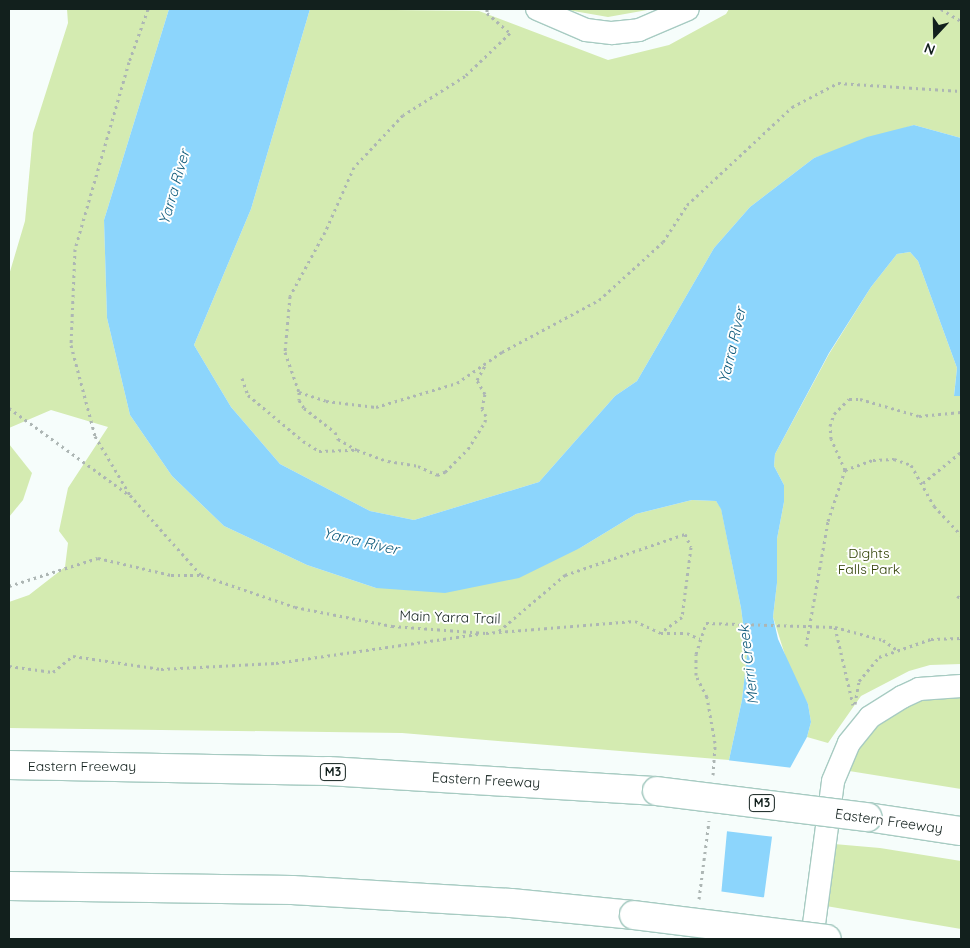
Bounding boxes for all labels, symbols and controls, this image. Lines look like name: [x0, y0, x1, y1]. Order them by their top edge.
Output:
north arrow: [910, 10, 960, 60]
text: N: [922, 39, 938, 59]
water label: Yarra River: [155, 148, 193, 226]
water label: Yarra River: [715, 306, 749, 384]
water label: Yarra River: [322, 524, 400, 558]
park label: Dights Falls Park: [838, 545, 900, 578]
street label: Main Yarra Trail: [399, 607, 501, 627]
water label: Merri Creek: [734, 624, 762, 706]
street label: Eastern Freeway: [28, 758, 136, 774]
road number: M3: [319, 762, 347, 782]
street label: Eastern Freeway: [431, 769, 541, 791]
road number: M3: [748, 794, 776, 812]
street label: Eastern Freeway: [834, 805, 944, 837]

